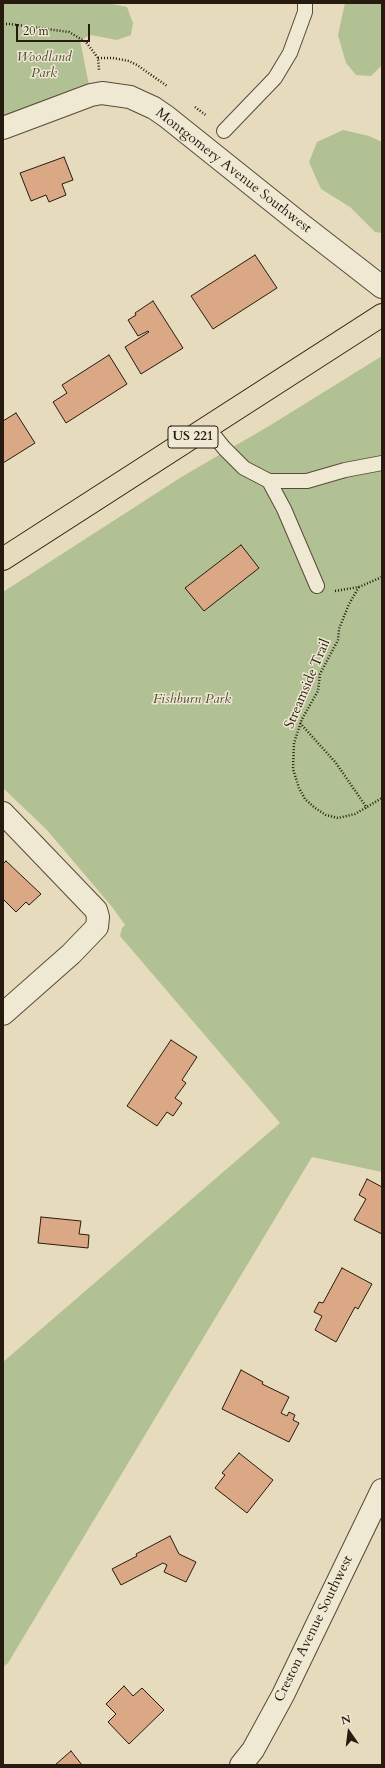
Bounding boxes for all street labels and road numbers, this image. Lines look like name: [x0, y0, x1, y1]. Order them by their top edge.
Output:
street label: Montgomery Avenue Southwest: [152, 105, 314, 237]
road number: US 221: [168, 426, 218, 448]
street label: Streamside Trail: [282, 637, 334, 731]
street label: Creston Avenue Southwest: [271, 1553, 357, 1705]

